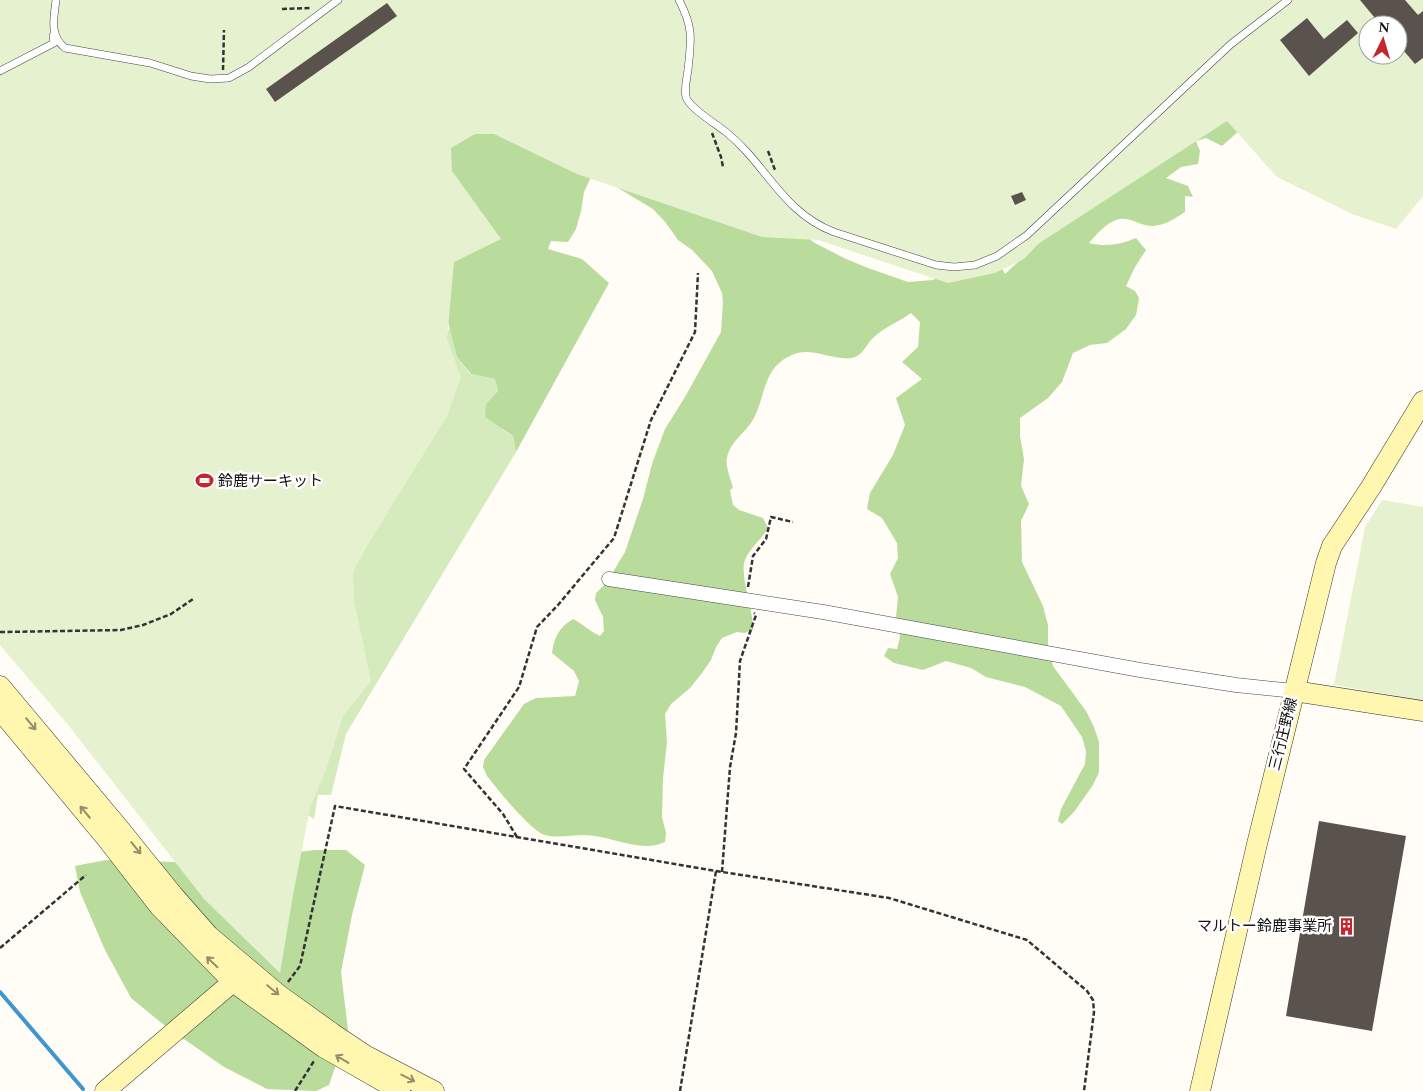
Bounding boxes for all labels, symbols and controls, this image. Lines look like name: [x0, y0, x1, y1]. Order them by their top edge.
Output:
north arrow: [1358, 15, 1408, 65]
text: N: [1377, 17, 1391, 39]
place label: 鈴鹿サーキット: [218, 470, 323, 493]
sports icon: 鈴鹿サーキット: [194, 471, 214, 491]
street label: 三行庄野線: [1263, 695, 1304, 773]
one-way arrow: [26, 717, 37, 730]
one-way arrow: [79, 805, 90, 818]
one-way arrow: [130, 842, 141, 855]
place label: マルトー鈴鹿事業所: [1197, 915, 1332, 938]
building icon: マルトー鈴鹿事業所: [1336, 916, 1356, 936]
one-way arrow: [206, 956, 219, 968]
one-way arrow: [266, 984, 279, 995]
one-way arrow: [336, 1053, 350, 1063]
one-way arrow: [401, 1073, 416, 1083]

